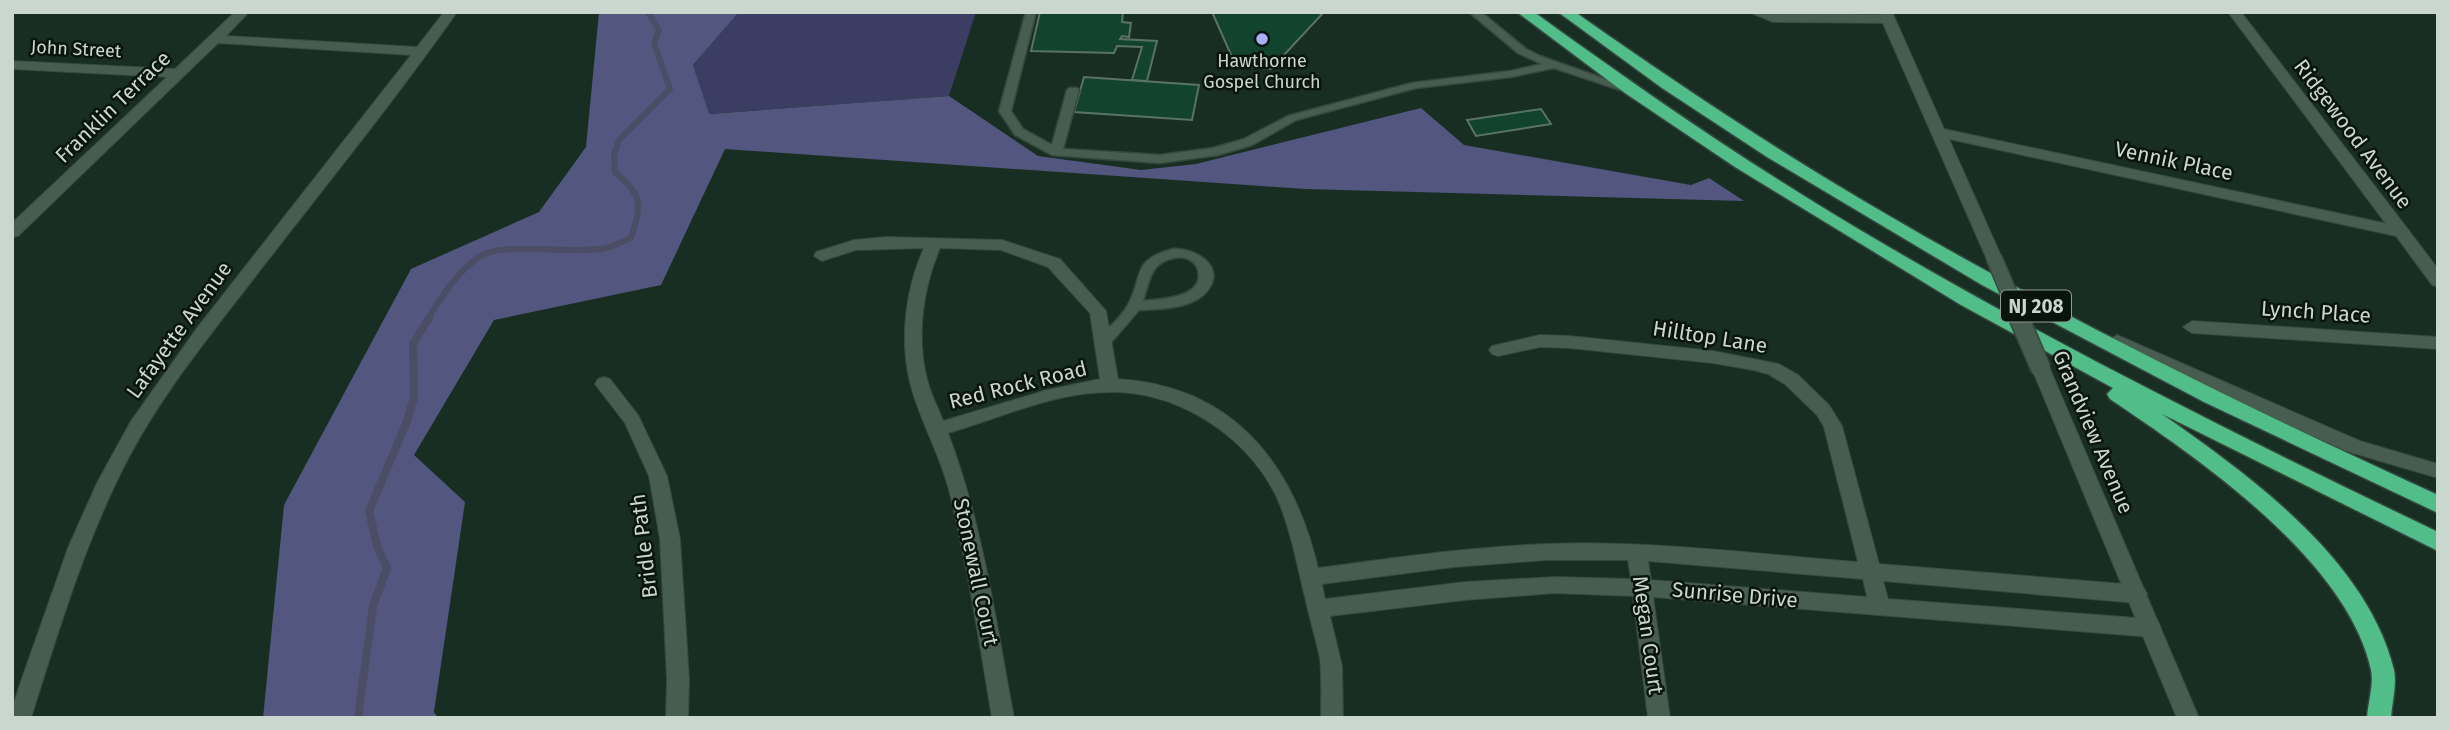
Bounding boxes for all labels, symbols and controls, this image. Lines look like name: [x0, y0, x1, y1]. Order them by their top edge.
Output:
marker: Hawthorne Gospel Church: [1254, 31, 1270, 47]
street label: John Street: [30, 36, 122, 62]
street label: Franklin Terrace: [50, 45, 176, 169]
place label: Hawthorne Gospel Church: [1203, 50, 1321, 93]
street label: Ridgewood Avenue: [2288, 54, 2418, 214]
street label: Vennik Place: [2113, 136, 2235, 186]
street label: Lafayette Avenue: [121, 257, 237, 403]
road number: NJ 208: [2001, 290, 2071, 322]
street label: Lynch Place: [2260, 295, 2372, 329]
street label: Hilltop Lane: [1651, 315, 1769, 359]
street label: Grandview Avenue: [2047, 346, 2139, 518]
street label: Red Rock Road: [946, 355, 1090, 415]
street label: Bridle Path: [625, 492, 663, 600]
street label: Stonewall Court: [948, 496, 1004, 649]
street label: Megan Court: [1627, 574, 1669, 696]
street label: Sunrise Drive: [1671, 577, 1799, 613]

